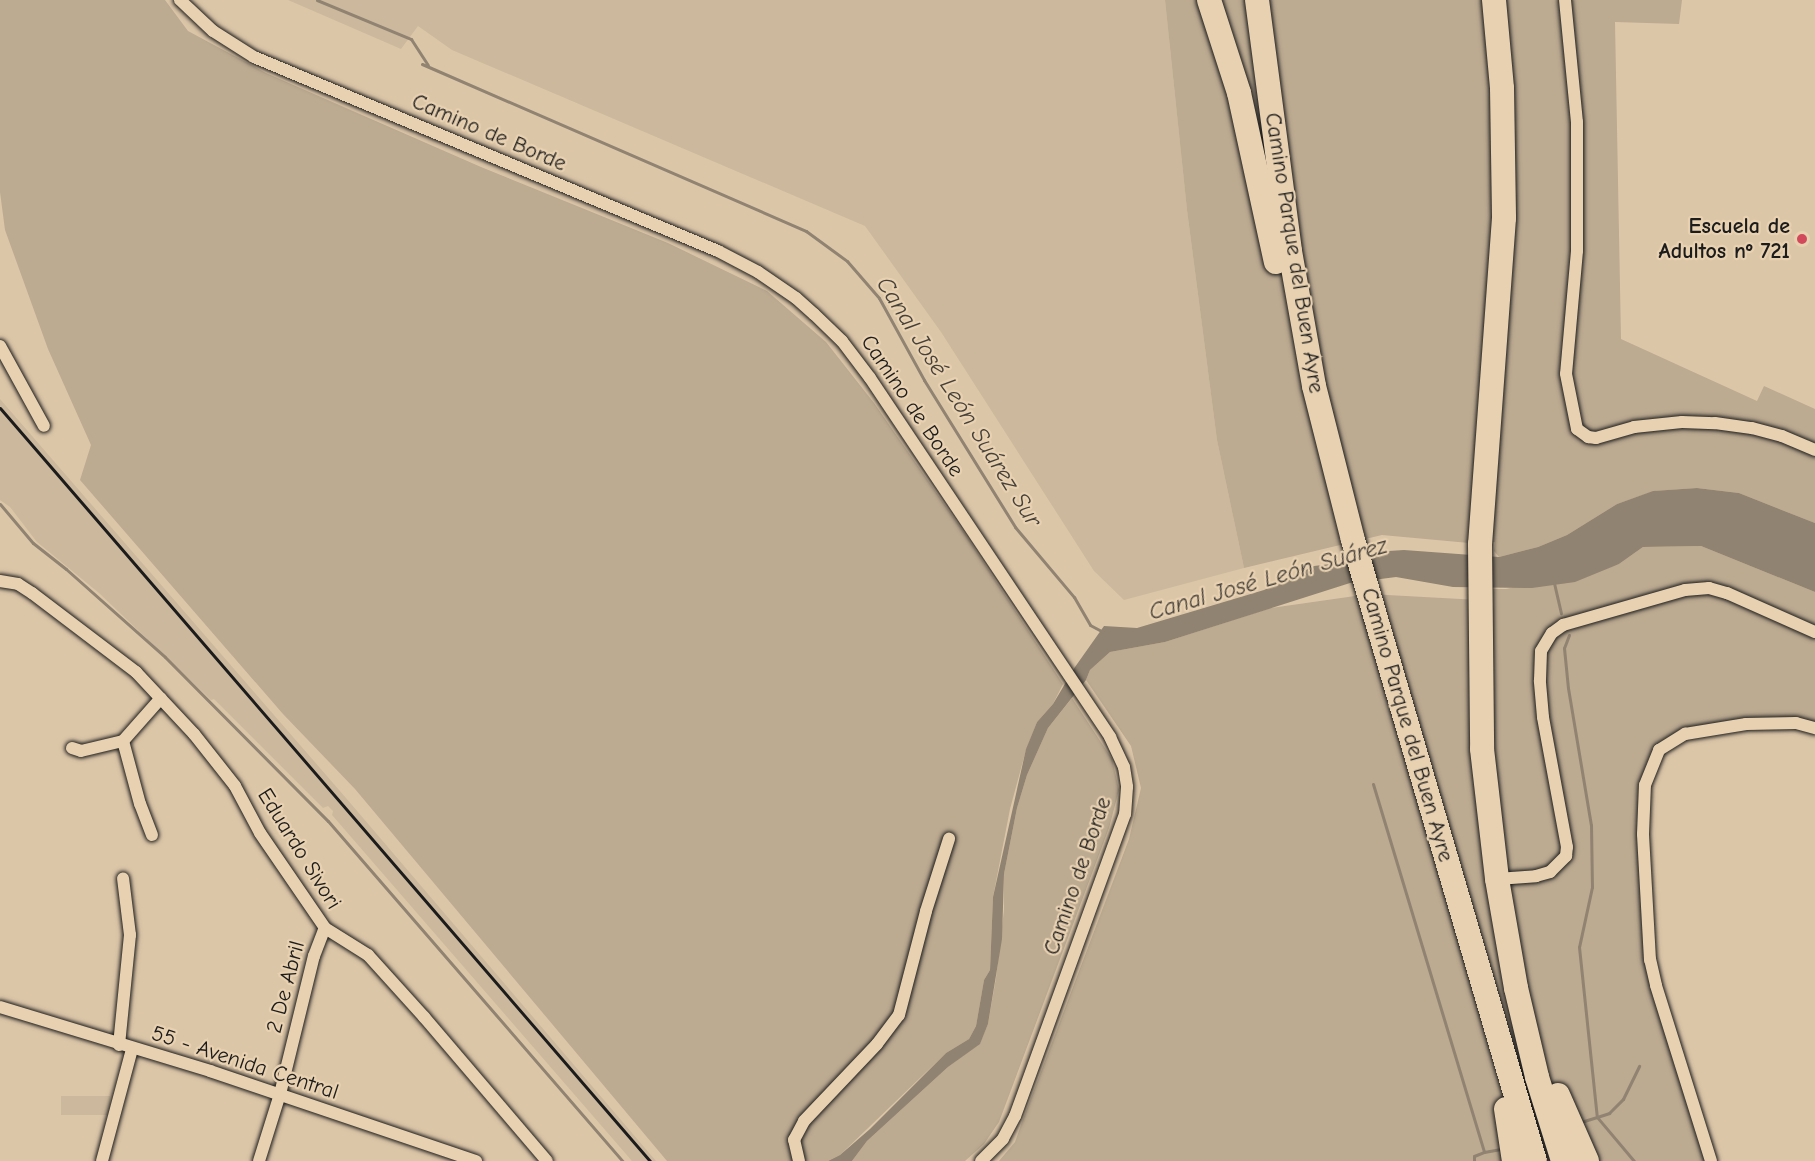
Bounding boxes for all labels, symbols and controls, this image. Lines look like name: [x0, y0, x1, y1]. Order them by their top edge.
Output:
street label: Camino de Borde: [408, 89, 570, 177]
street label: Camino Parque del Buen Ayre: [1259, 111, 1329, 395]
place label: Escuela de Adultos nº 721: [1659, 213, 1790, 264]
marker: Escuela de Adultos nº 721: [1795, 232, 1809, 246]
water label: Canal José León Suárez Sur: [870, 272, 1048, 532]
street label: Camino de Borde: [855, 330, 969, 482]
water label: Canal José León Suárez: [1146, 531, 1390, 627]
street label: Camino Parque del Buen Ayre: [1355, 585, 1459, 865]
street label: Eduardo Sivori: [251, 784, 347, 914]
street label: Camino de Borde: [1039, 794, 1117, 958]
street label: 2 De Abril: [261, 938, 311, 1036]
street label: 55 - Avenida Central: [148, 1020, 342, 1106]

